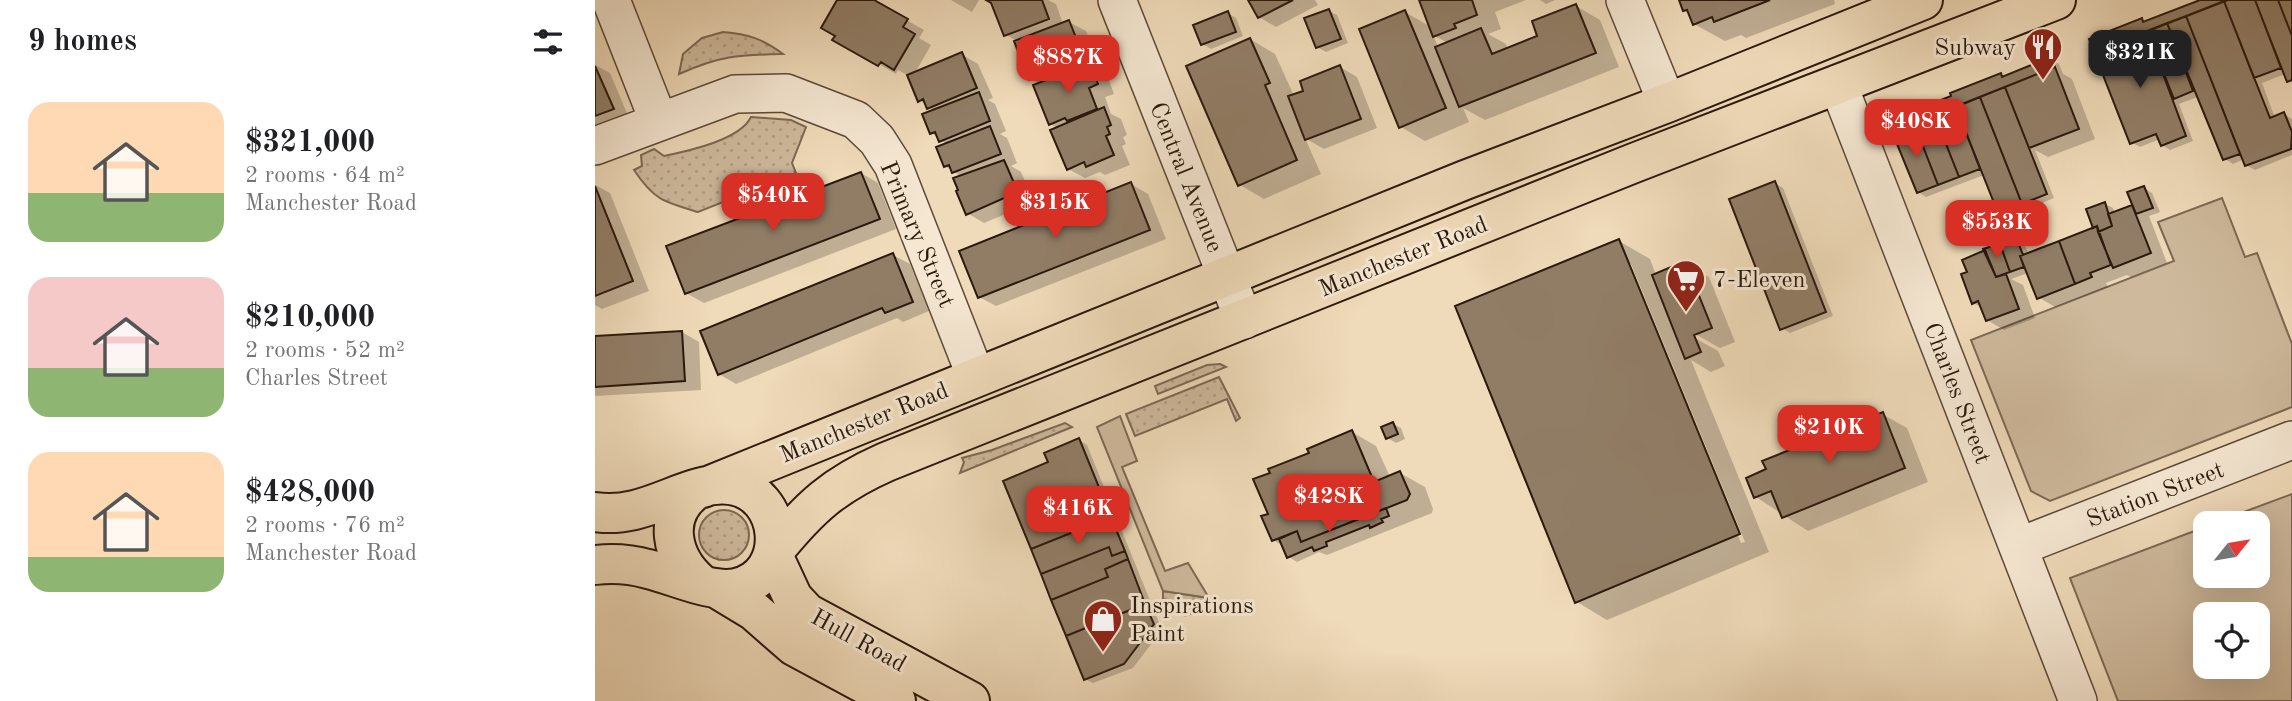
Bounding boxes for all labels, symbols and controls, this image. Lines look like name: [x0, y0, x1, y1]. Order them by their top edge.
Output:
icon: filters: [529, 23, 567, 61]
restaurant icon: Subway: [2022, 26, 2064, 81]
text: 9 homes: [28, 27, 137, 57]
pin: $321K: [2091, 31, 2189, 90]
pin: $887K: [1019, 36, 1117, 95]
place label: Subway: [1934, 37, 2016, 61]
text: $321K: [2104, 41, 2176, 64]
text: $887K: [1032, 46, 1104, 69]
street label: Central Avenue: [1144, 99, 1226, 256]
pin: $408K: [1867, 100, 1965, 159]
text: $408K: [1880, 110, 1952, 133]
text: $321,000: [245, 128, 375, 158]
icon: home: [84, 130, 168, 214]
street label: Primary Street: [875, 158, 958, 311]
text: 2 rooms · 64 m²: [245, 164, 405, 187]
pin: $540K: [724, 174, 822, 233]
pin: $315K: [1006, 180, 1104, 240]
text: $540K: [737, 184, 809, 207]
text: $315K: [1019, 191, 1091, 214]
text: Manchester Road: [245, 192, 417, 215]
pin: $553K: [1948, 201, 2046, 260]
text: $553K: [1961, 211, 2033, 234]
street label: Manchester Road: [1316, 213, 1491, 303]
supermarket icon: 7-Eleven: [1665, 258, 1707, 313]
place label: 7-Eleven: [1713, 269, 1805, 293]
text: $210,000: [245, 303, 375, 333]
icon: home: [84, 305, 168, 389]
street label: Charles Street: [1918, 320, 1994, 468]
text: 2 rooms · 52 m²: [245, 339, 405, 362]
text: Charles Street: [245, 367, 388, 390]
street label: Manchester Road: [777, 379, 952, 469]
pin: $210K: [1780, 406, 1878, 465]
text: $210K: [1793, 416, 1865, 439]
street label: Station Street: [2084, 459, 2228, 533]
pin: $428K: [1280, 475, 1378, 534]
text: $428,000: [245, 478, 375, 508]
icon: home: [84, 480, 168, 564]
text: $428K: [1293, 485, 1365, 508]
pin: $416K: [1029, 486, 1127, 546]
text: $416K: [1042, 497, 1114, 520]
north arrow: [2193, 511, 2270, 588]
map controls: [2193, 511, 2270, 679]
text: 2 rooms · 76 m²: [245, 514, 405, 537]
text: Manchester Road: [245, 542, 417, 565]
place label: Inspirations Paint: [1130, 595, 1254, 647]
shop icon: Inspirations Paint: [1082, 598, 1124, 653]
button: locate: [2193, 602, 2270, 679]
street label: Hull Road: [806, 606, 910, 678]

